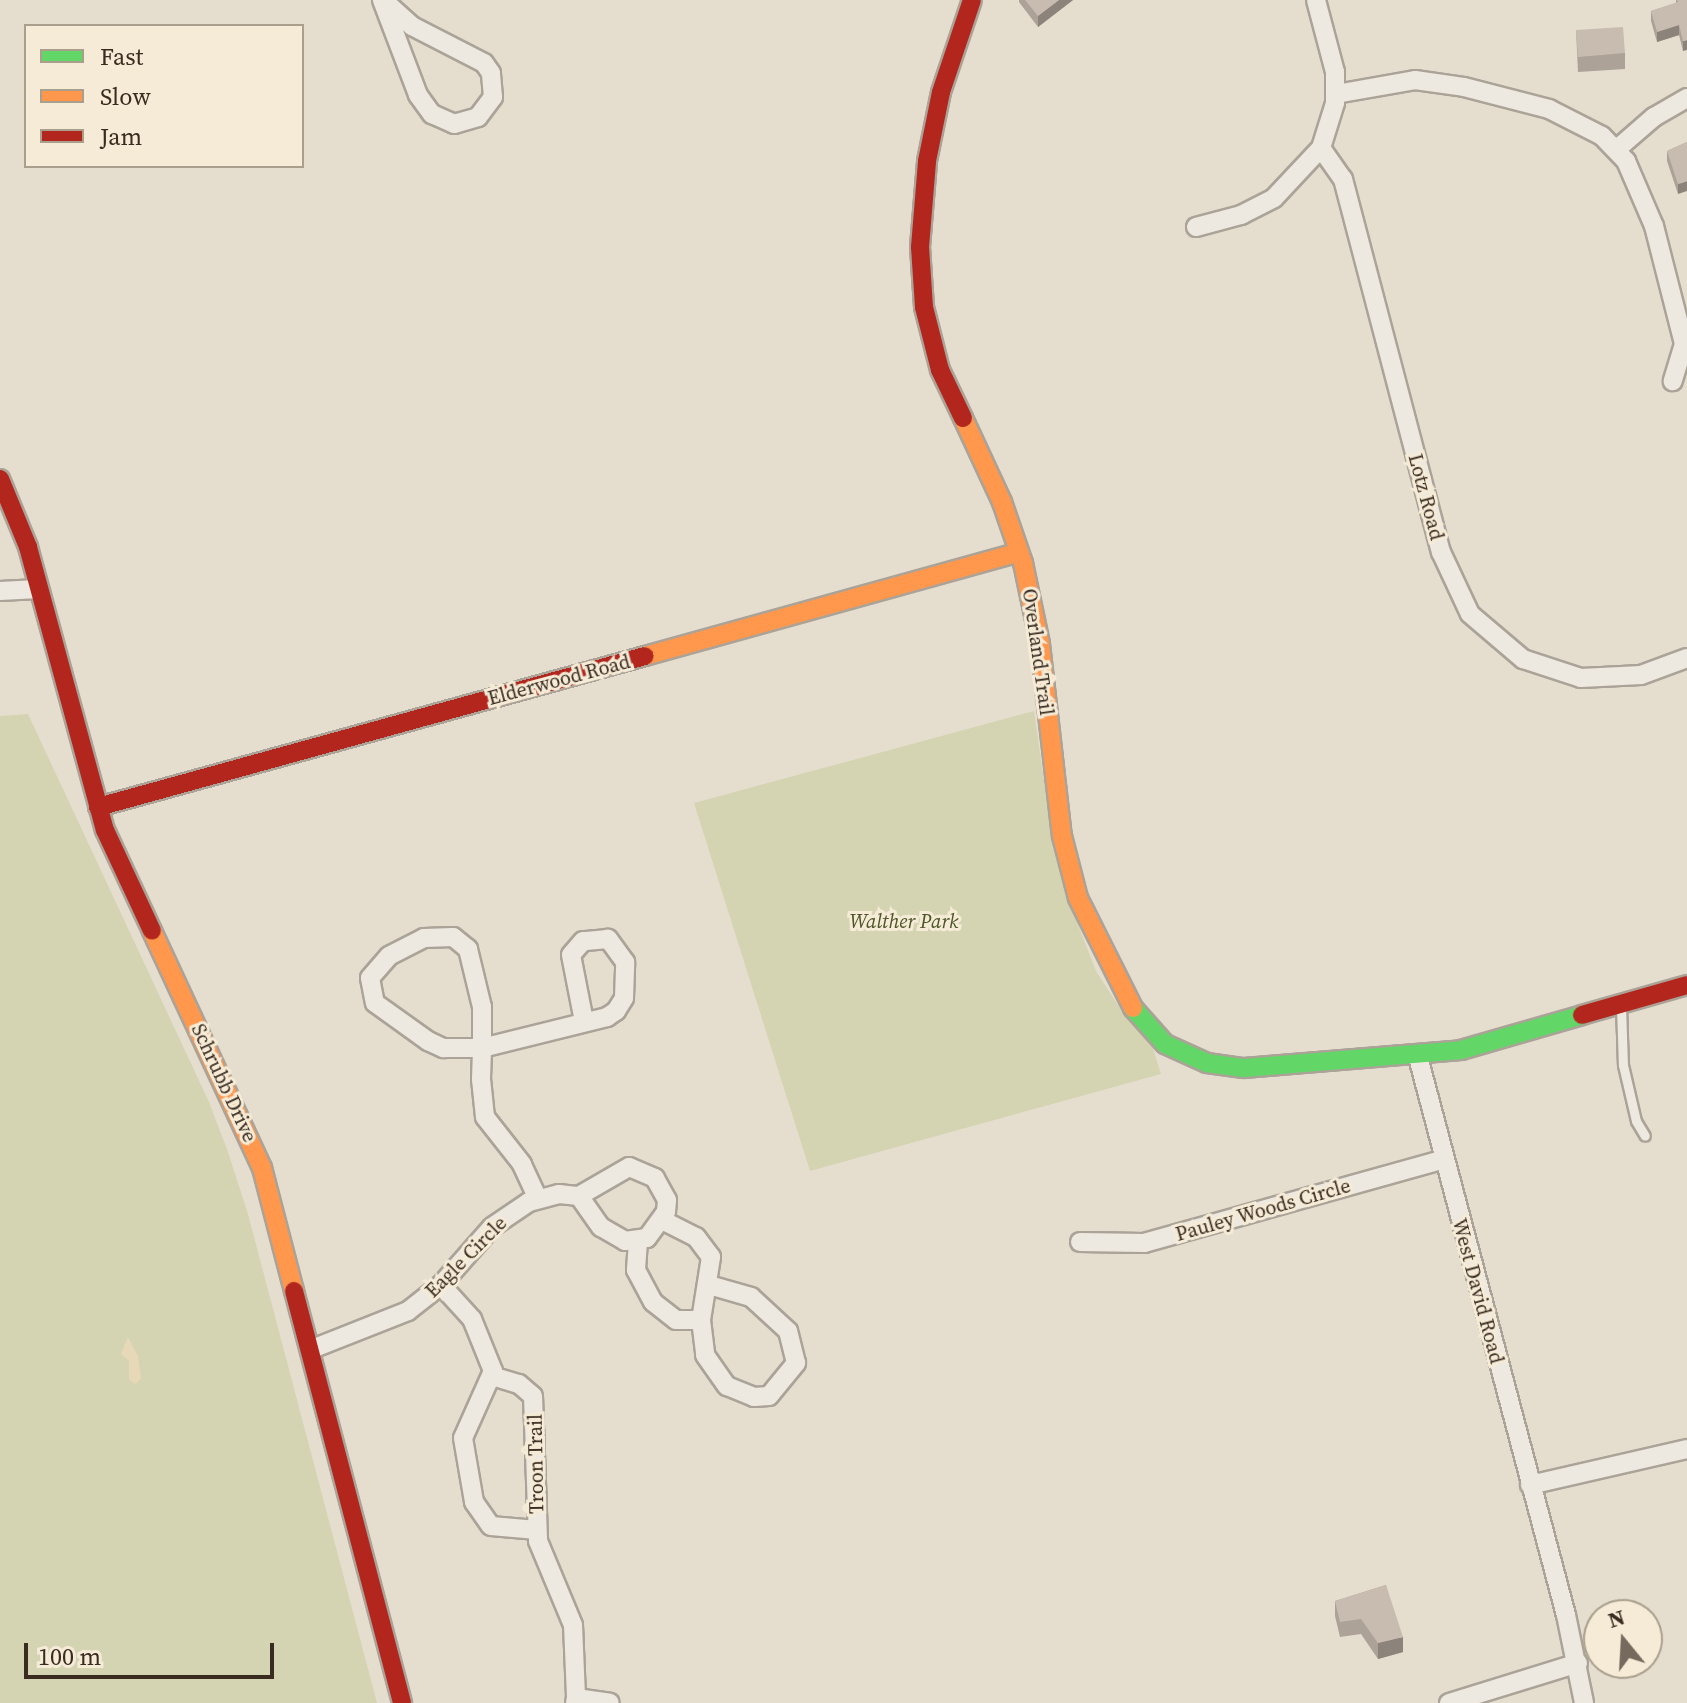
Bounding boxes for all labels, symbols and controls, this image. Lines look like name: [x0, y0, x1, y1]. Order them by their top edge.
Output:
legend: [24, 24, 304, 168]
text: Fast: [100, 40, 143, 73]
text: Slow: [100, 80, 151, 113]
text: Jam: [100, 120, 142, 153]
street label: Lotz Road: [1403, 451, 1449, 543]
street label: Overland Trail: [1017, 587, 1059, 717]
street label: Elderwood Road: [485, 649, 633, 711]
park label: Walther Park: [850, 909, 958, 933]
street label: Schrubb Drive: [186, 1020, 262, 1146]
street label: Pauley Woods Circle: [1172, 1173, 1354, 1247]
street label: Eagle Circle: [420, 1211, 512, 1303]
street label: West David Road: [1447, 1216, 1509, 1366]
street label: Troon Trail: [523, 1414, 549, 1514]
north arrow: [1583, 1599, 1663, 1679]
text: N: [1604, 1601, 1628, 1635]
scale bar: [28, 1627, 278, 1677]
text: 100 m: [38, 1640, 101, 1673]

